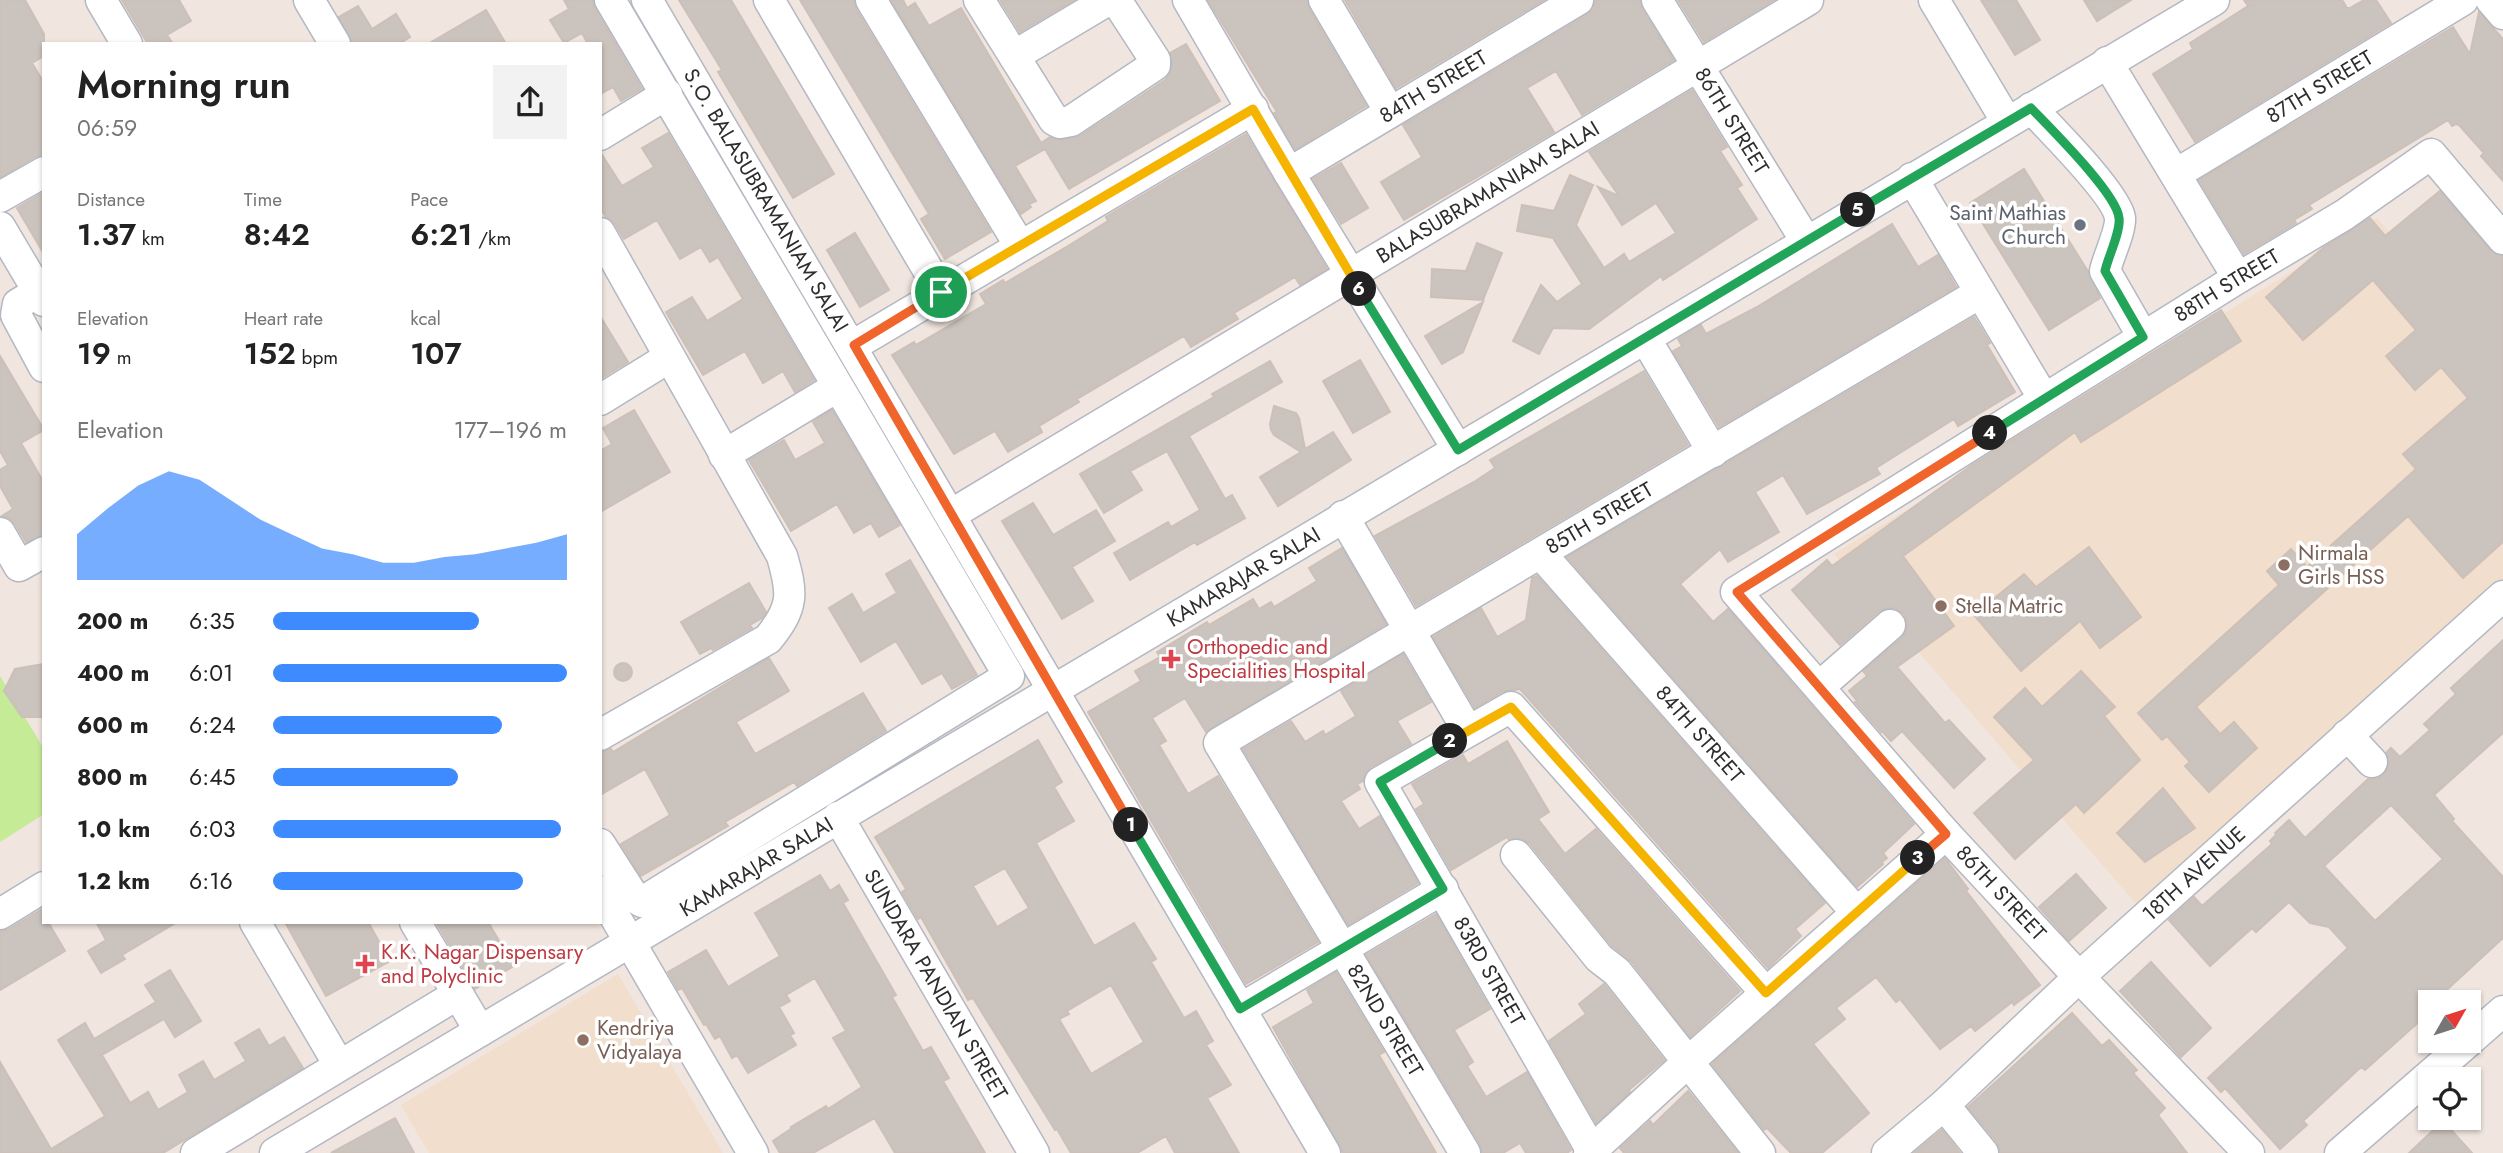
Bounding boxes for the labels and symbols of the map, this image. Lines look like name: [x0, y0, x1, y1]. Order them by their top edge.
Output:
street label: 84TH STREET: [1374, 43, 1493, 131]
street label: 87TH STREET: [2261, 43, 2379, 131]
street label: 86TH STREET: [1687, 62, 1776, 180]
street label: S.O. BALASUBRAMANIAM SALAI: [676, 63, 856, 338]
street label: BALASUBRAMANIAM SALAI: [1371, 114, 1605, 271]
pin: 5: [1840, 192, 1876, 228]
place label: Saint Mathias Church: [1949, 198, 2066, 252]
marker: Saint Mathias Church: [2072, 217, 2088, 233]
street label: 88TH STREET: [2168, 241, 2286, 330]
pin: [911, 262, 971, 322]
pin: 6: [1342, 272, 1376, 306]
pin: 4: [1972, 416, 2008, 450]
street label: 85TH STREET: [1540, 474, 1659, 562]
street label: KAMARAJAR SALAI: [1161, 520, 1326, 634]
place label: Nirmala Girls HSS: [2298, 538, 2385, 592]
marker: Nirmala Girls HSS: [2276, 557, 2292, 573]
place label: Stella Matric: [1955, 591, 2063, 621]
marker: Stella Matric: [1933, 598, 1949, 614]
place label: Orthopedic and Specialities Hospital: [1187, 632, 1366, 686]
marker: Orthopedic and Specialities Hospital: [1161, 649, 1181, 669]
street label: 84TH STREET: [1648, 679, 1751, 790]
pin: 2: [1432, 724, 1468, 758]
pin: 1: [1114, 808, 1148, 842]
street label: KAMARAJAR SALAI: [674, 809, 839, 924]
street label: 18TH AVENUE: [2136, 819, 2252, 928]
street label: 86TH STREET: [1949, 839, 2053, 947]
pin: 3: [1900, 840, 1936, 876]
street label: SUNDARA PANDIAN STREET: [857, 864, 1015, 1106]
street label: 83RD STREET: [1446, 911, 1532, 1031]
place label: K.K. Nagar Dispensary and Polyclinic: [381, 937, 584, 991]
marker: K.K. Nagar Dispensary and Polyclinic: [355, 954, 375, 974]
street label: 82ND STREET: [1340, 958, 1430, 1082]
north arrow: [2418, 990, 2482, 1054]
place label: Kendriya Vidyalaya: [597, 1013, 682, 1067]
marker: Kendriya Vidyalaya: [575, 1032, 591, 1048]

